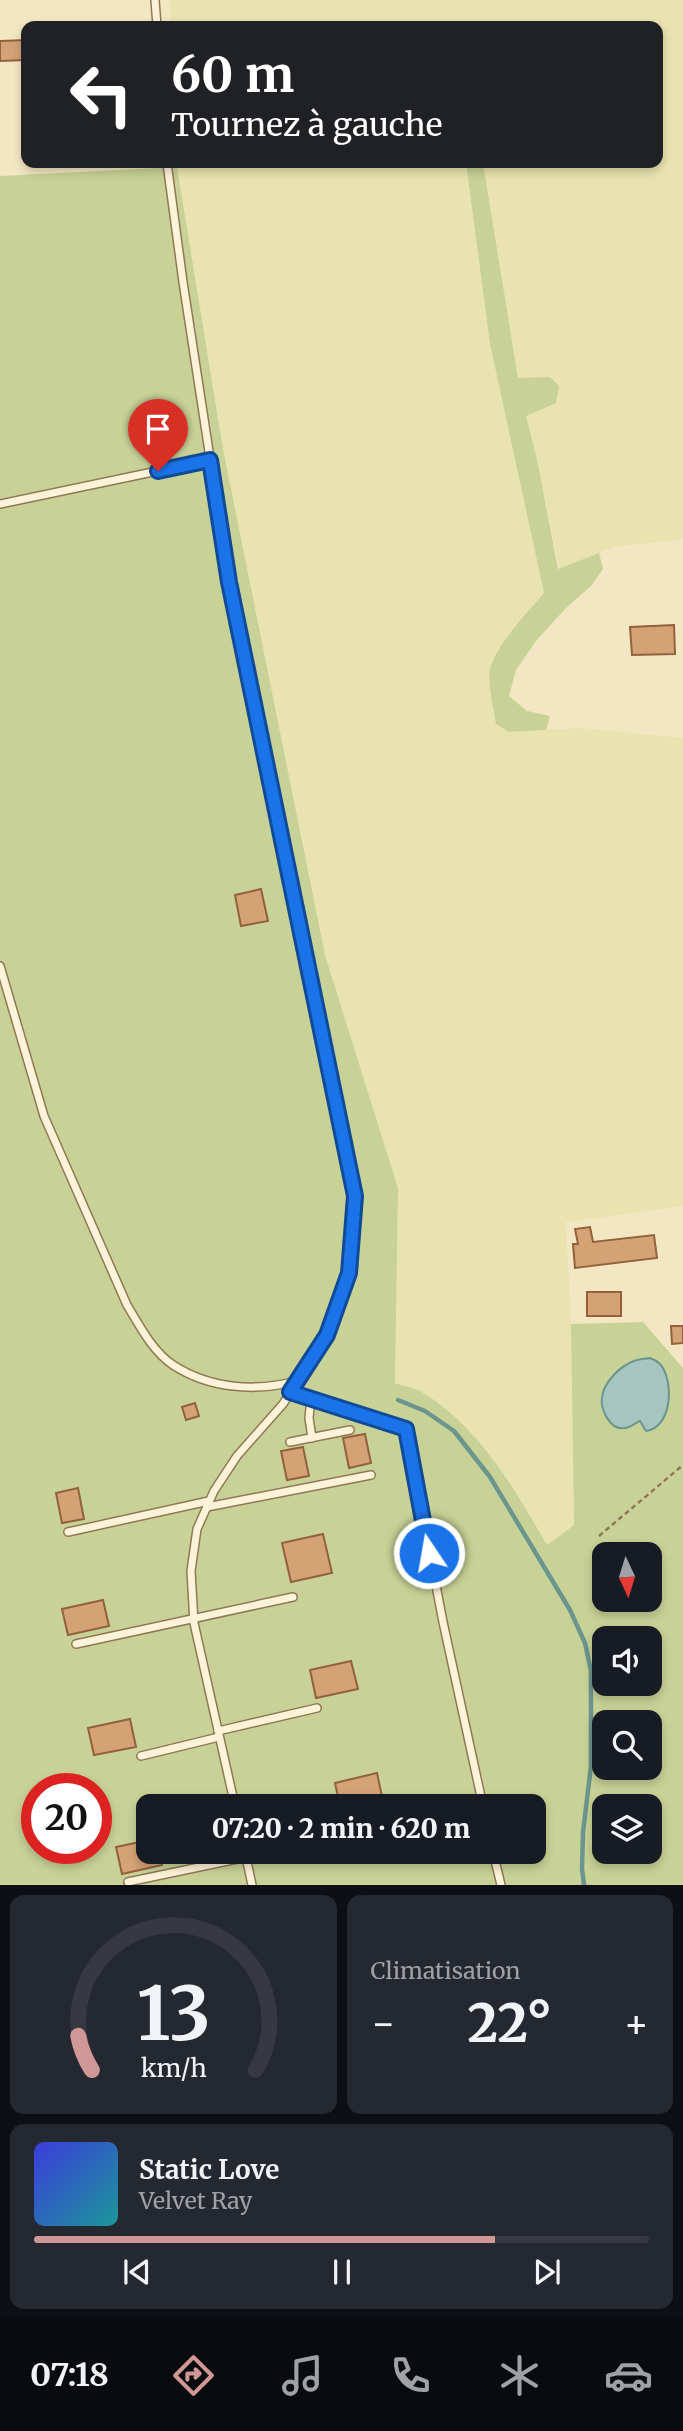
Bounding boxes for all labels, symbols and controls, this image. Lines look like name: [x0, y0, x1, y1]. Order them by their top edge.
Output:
text: 60 m: [171, 44, 294, 105]
icon: left: [56, 49, 147, 140]
text: Tournez à gauche: [171, 105, 442, 145]
pin: [128, 399, 188, 471]
icon: arrive: [139, 410, 177, 448]
position arrow: [392, 1516, 466, 1590]
north arrow: [592, 1542, 662, 1612]
map controls: [592, 1542, 662, 1864]
button: sound: [592, 1626, 662, 1696]
button: search: [592, 1710, 662, 1780]
speed limit sign: 20: [21, 1773, 112, 1864]
button: layers: [592, 1794, 662, 1864]
text: 07:20 · 2 min · 620 m: [212, 1812, 470, 1845]
text: Climatisation: [371, 1956, 521, 1985]
text: 13: [136, 1969, 210, 2061]
text: 22°: [467, 1991, 552, 2056]
text: −: [371, 2000, 396, 2047]
text: +: [624, 2000, 649, 2047]
text: km/h: [140, 2052, 206, 2084]
text: Static Love: [139, 2153, 279, 2186]
text: Velvet Ray: [139, 2186, 252, 2215]
icon: previous: [118, 2253, 156, 2291]
icon: pause: [323, 2253, 361, 2291]
icon: next: [528, 2253, 566, 2291]
icon: directions: [169, 2351, 218, 2400]
icon: music: [278, 2351, 327, 2400]
icon: phone: [386, 2351, 435, 2400]
icon: climate: [495, 2351, 544, 2400]
icon: car: [604, 2351, 653, 2400]
text: 07:18: [30, 2355, 109, 2395]

